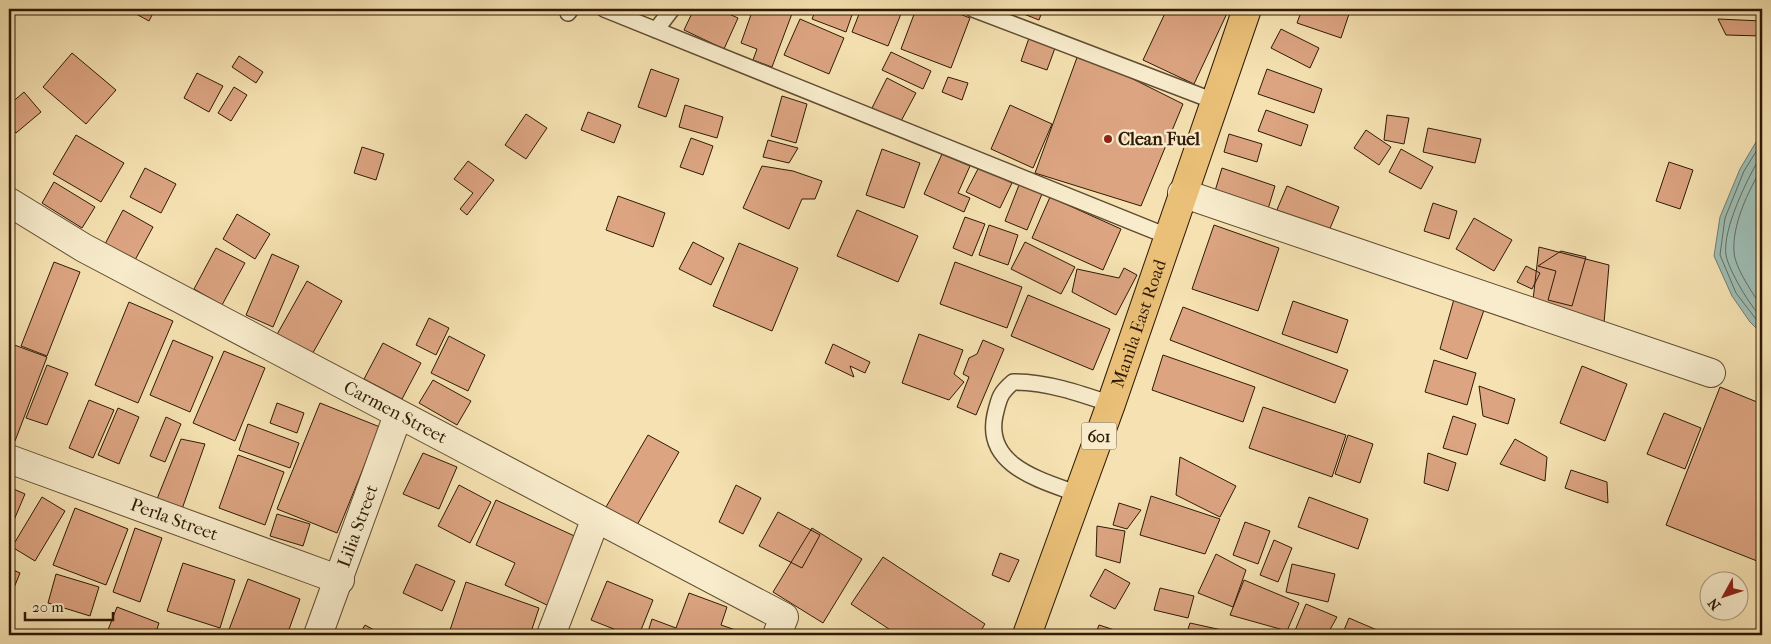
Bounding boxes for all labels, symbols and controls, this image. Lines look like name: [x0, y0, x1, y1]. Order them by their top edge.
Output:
place label: Clean Fuel: [1118, 129, 1201, 150]
marker: Clean Fuel: [1102, 133, 1114, 145]
street label: Manila East Road: [1107, 256, 1171, 390]
street label: Carmen Street: [340, 376, 451, 448]
road number: 601: [1082, 422, 1116, 450]
street label: Lilia Street: [333, 481, 382, 570]
street label: Perla Street: [128, 494, 221, 545]
north arrow: [1698, 572, 1748, 622]
scale bar: [25, 589, 112, 621]
text: N: [1704, 594, 1724, 614]
text: 20 m: [32, 598, 64, 616]

